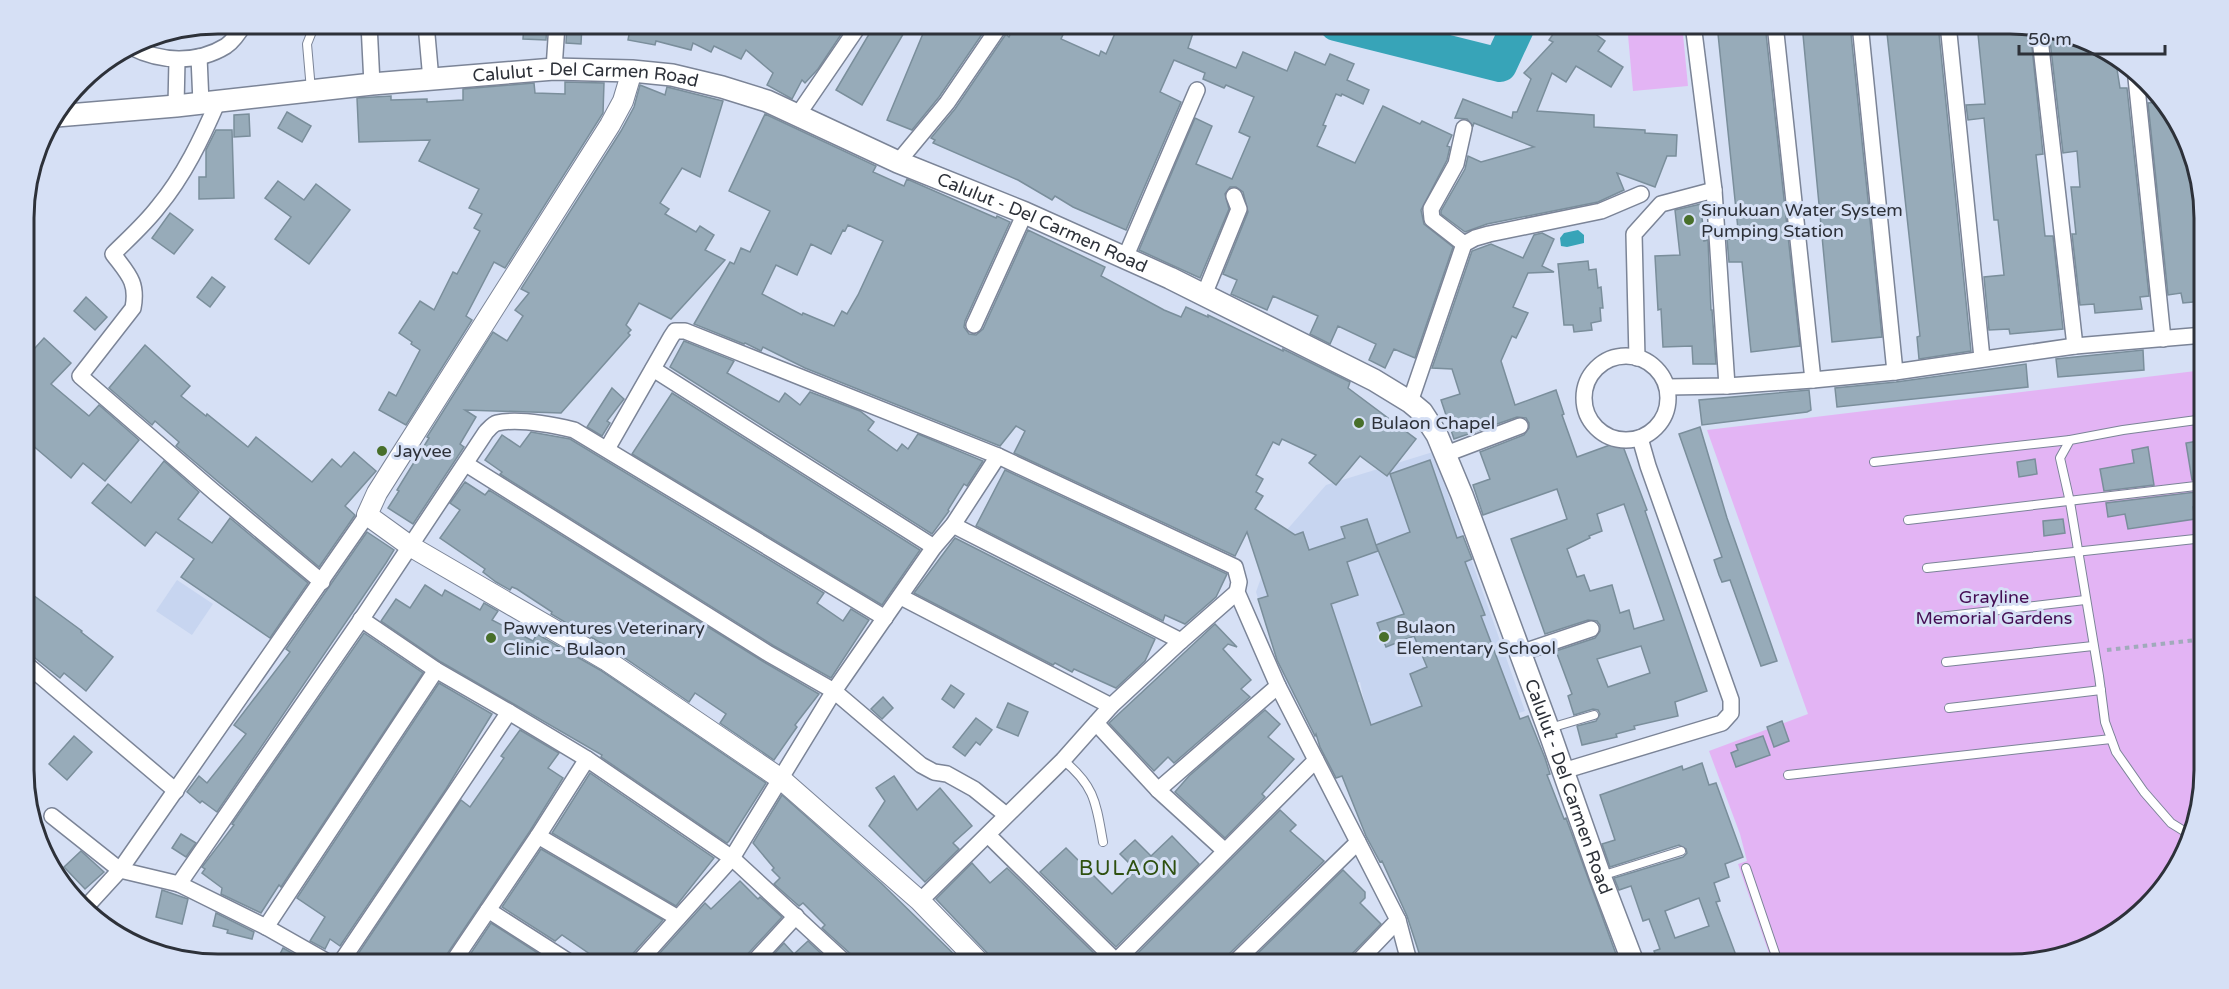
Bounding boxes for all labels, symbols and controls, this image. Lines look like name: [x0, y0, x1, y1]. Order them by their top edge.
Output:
scale bar: [2019, 18, 2164, 56]
text: 50 m: [2028, 28, 2072, 50]
street label: Calulut - Del Carmen Road: [472, 58, 701, 92]
street label: Calulut - Del Carmen Road: [934, 168, 1151, 277]
place label: Sinukuan Water System Pumping Station: [1701, 199, 1903, 242]
marker: Sinukuan Water System Pumping Station: [1682, 213, 1696, 227]
place label: Bulaon Chapel: [1371, 412, 1495, 434]
marker: Bulaon Chapel: [1352, 416, 1366, 430]
place label: Jayvee: [394, 440, 452, 462]
marker: Jayvee: [375, 444, 389, 458]
park label: Grayline Memorial Gardens: [1916, 586, 2072, 629]
place label: Bulaon Elementary School: [1396, 616, 1556, 659]
place label: Pawventures Veterinary Clinic - Bulaon: [503, 617, 705, 660]
marker: Bulaon Elementary School: [1377, 630, 1391, 644]
marker: Pawventures Veterinary Clinic - Bulaon: [484, 631, 498, 645]
street label: Calulut - Del Carmen Road: [1520, 676, 1617, 897]
district label: BULAON: [1079, 856, 1179, 881]

